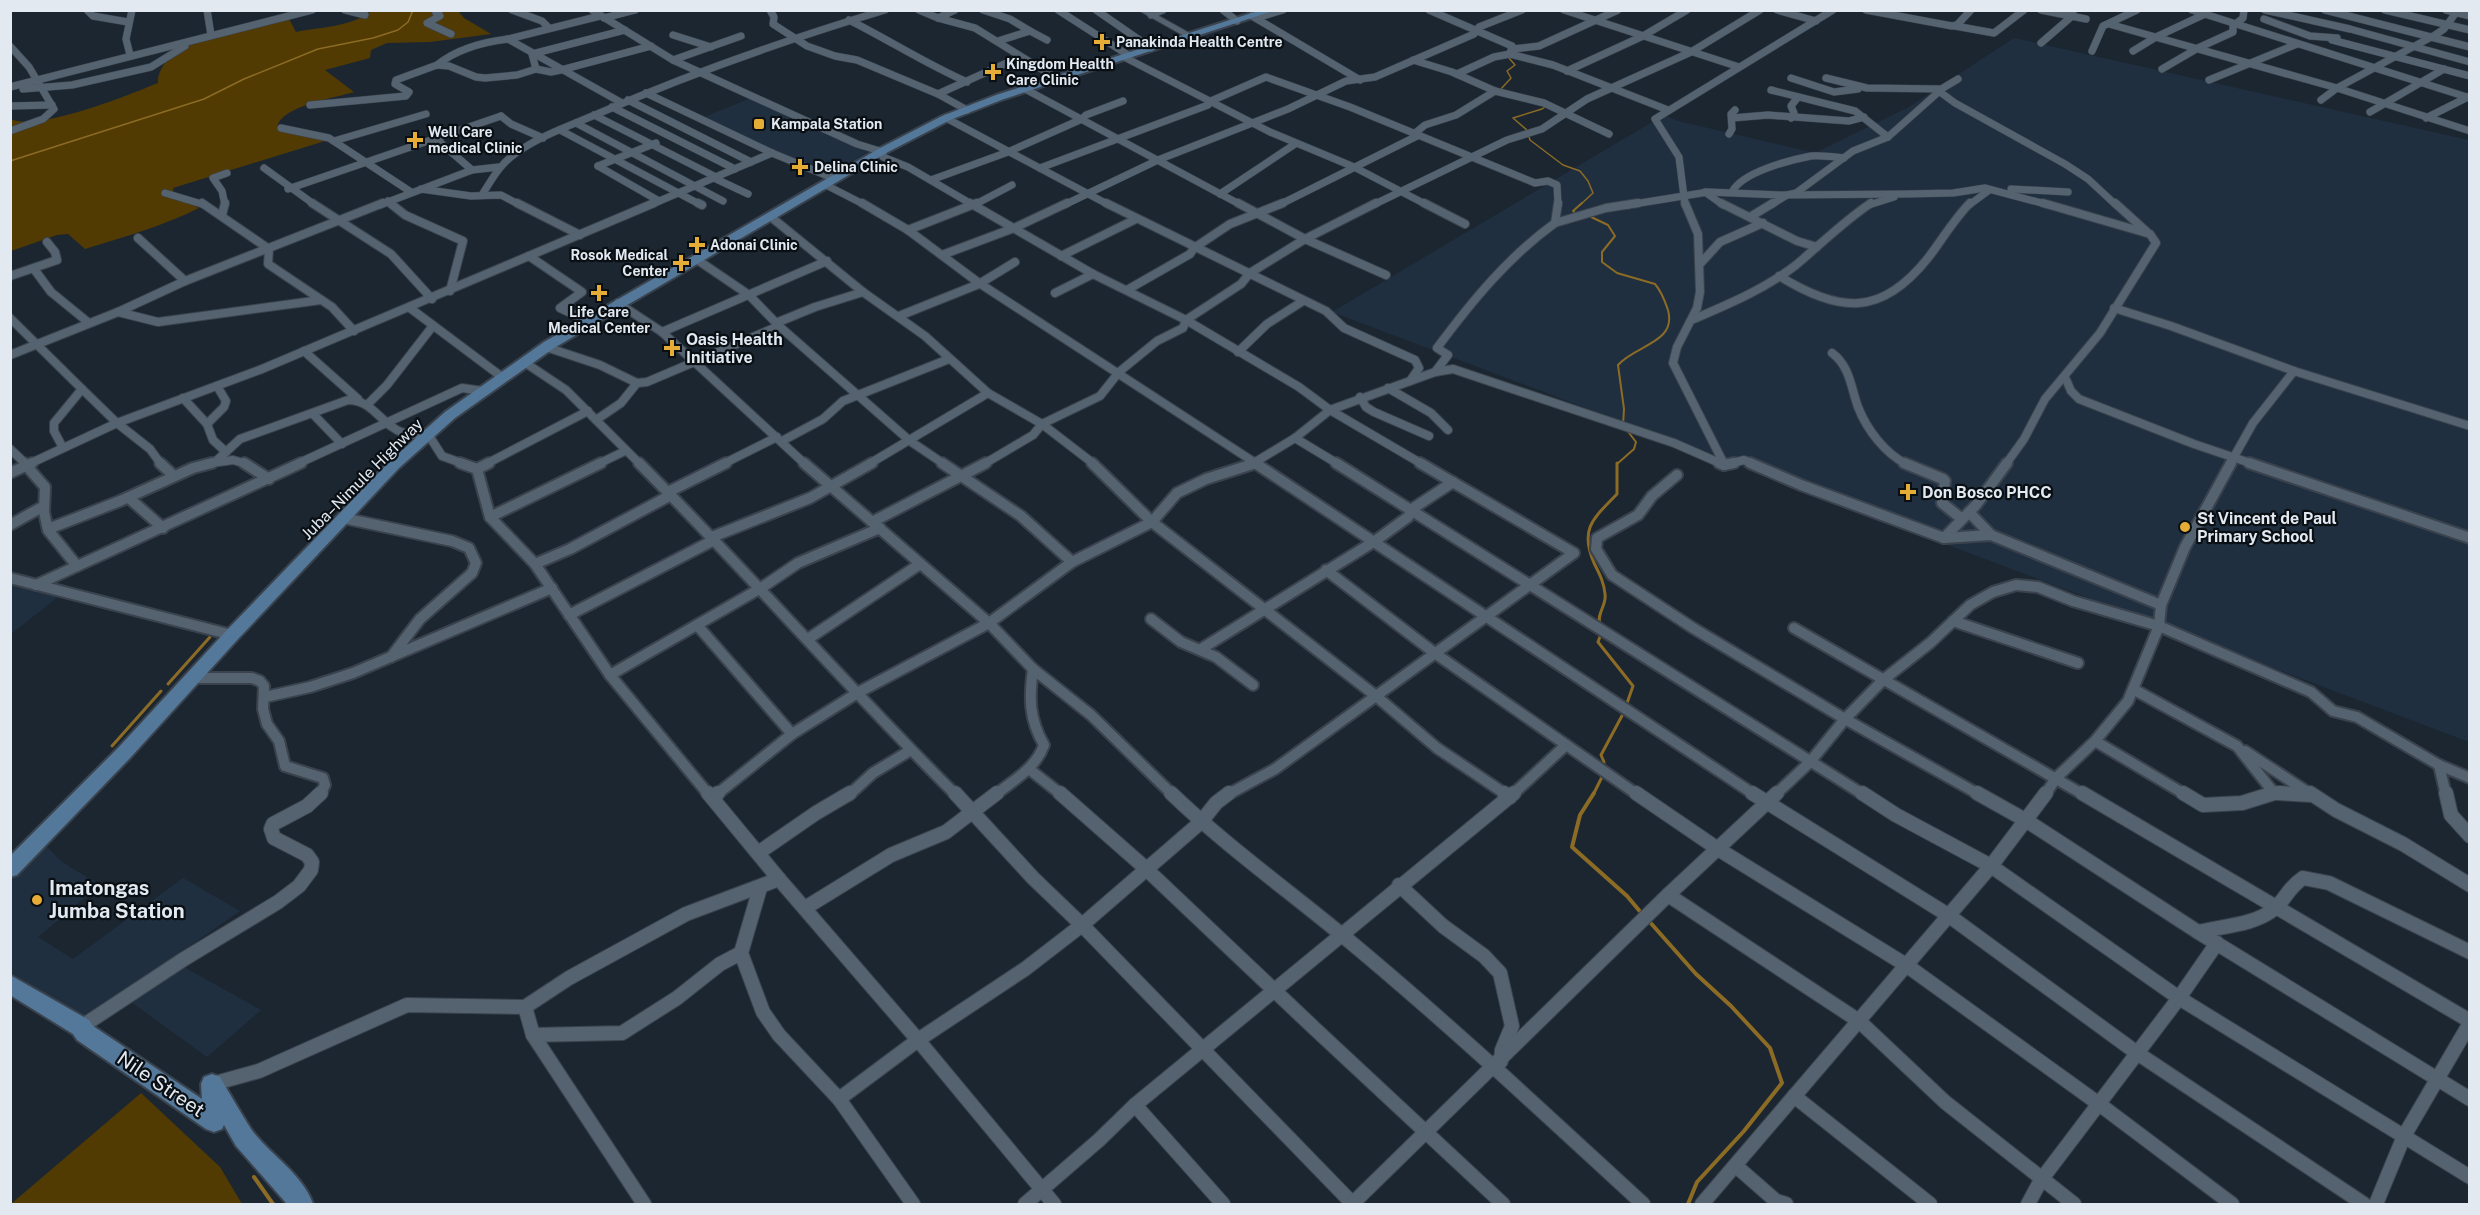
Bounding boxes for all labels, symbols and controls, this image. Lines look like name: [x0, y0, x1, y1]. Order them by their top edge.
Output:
marker: Panakinda Health Centre: [1093, 33, 1111, 51]
place label: Panakinda Health Centre: [1116, 34, 1283, 50]
place label: Kingdom Health Care Clinic: [1006, 56, 1114, 88]
marker: Kingdom Health Care Clinic: [984, 63, 1002, 81]
place label: Kampala Station: [771, 116, 882, 132]
marker: Kampala Station: [752, 117, 766, 131]
place label: Well Care medical Clinic: [428, 124, 523, 156]
marker: Well Care medical Clinic: [406, 131, 424, 149]
marker: Delina Clinic: [791, 158, 809, 176]
place label: Delina Clinic: [814, 159, 898, 175]
marker: Adonai Clinic: [688, 236, 706, 254]
place label: Adonai Clinic: [710, 237, 798, 253]
place label: Rosok Medical Center: [571, 247, 668, 279]
marker: Rosok Medical Center: [672, 254, 690, 272]
marker: Life Care Medical Center: [590, 284, 608, 302]
place label: Life Care Medical Center: [548, 304, 650, 336]
place label: Oasis Health Initiative: [686, 330, 783, 367]
marker: Oasis Health Initiative: [663, 339, 681, 357]
street label: Juba–Nimule Highway: [297, 414, 427, 544]
marker: Don Bosco PHCC: [1899, 483, 1917, 501]
place label: Don Bosco PHCC: [1922, 483, 2052, 502]
place label: St Vincent de Paul Primary School: [2197, 509, 2337, 546]
marker: St Vincent de Paul Primary School: [2178, 520, 2192, 534]
place label: Imatongas Jumba Station: [49, 876, 185, 923]
marker: Imatongas Jumba Station: [30, 893, 44, 907]
street label: Nile Street: [113, 1046, 209, 1122]

